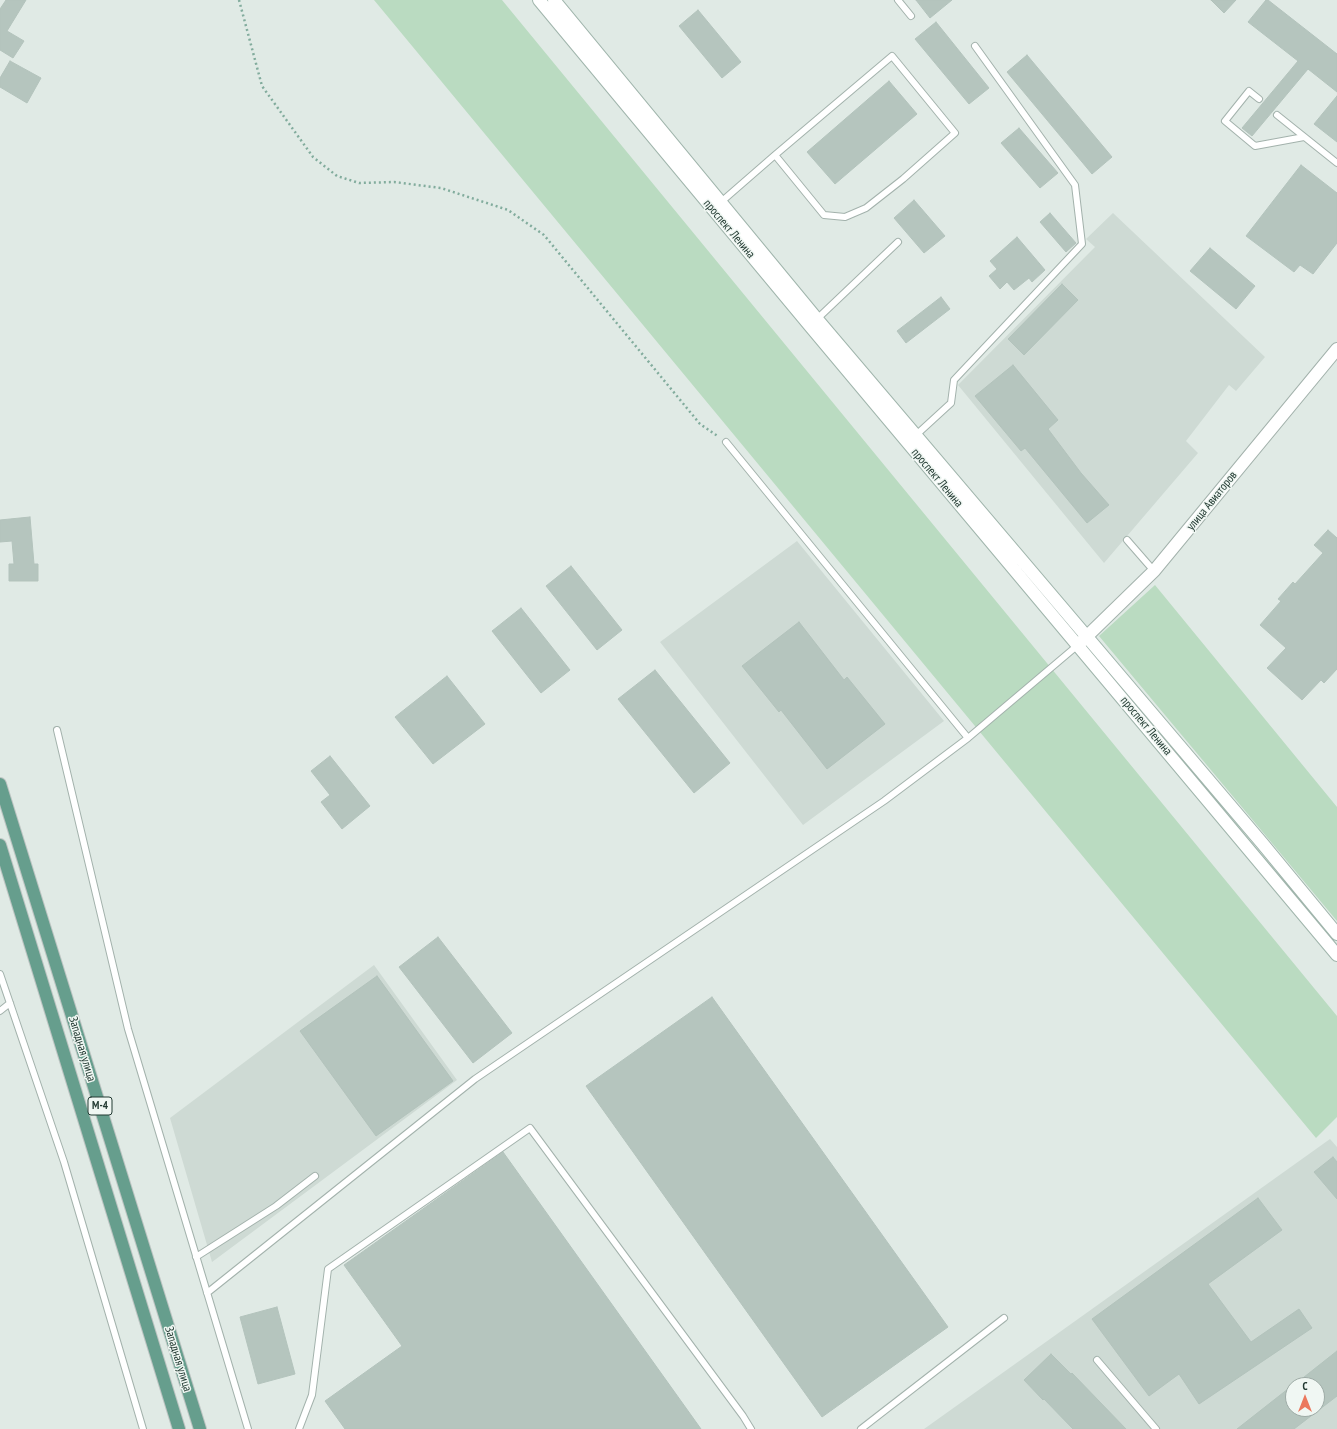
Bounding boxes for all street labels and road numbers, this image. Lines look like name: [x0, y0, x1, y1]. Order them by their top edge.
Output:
street label: проспект Ленина: [700, 197, 758, 261]
street label: проспект Ленина: [908, 446, 966, 510]
street label: улица Авиаторов: [1184, 469, 1240, 533]
street label: проспект Ленина: [1117, 694, 1175, 758]
street label: Западная улица: [65, 1015, 99, 1083]
road number: М-4: [88, 1097, 112, 1115]
street label: Западная улица: [161, 1325, 195, 1393]

